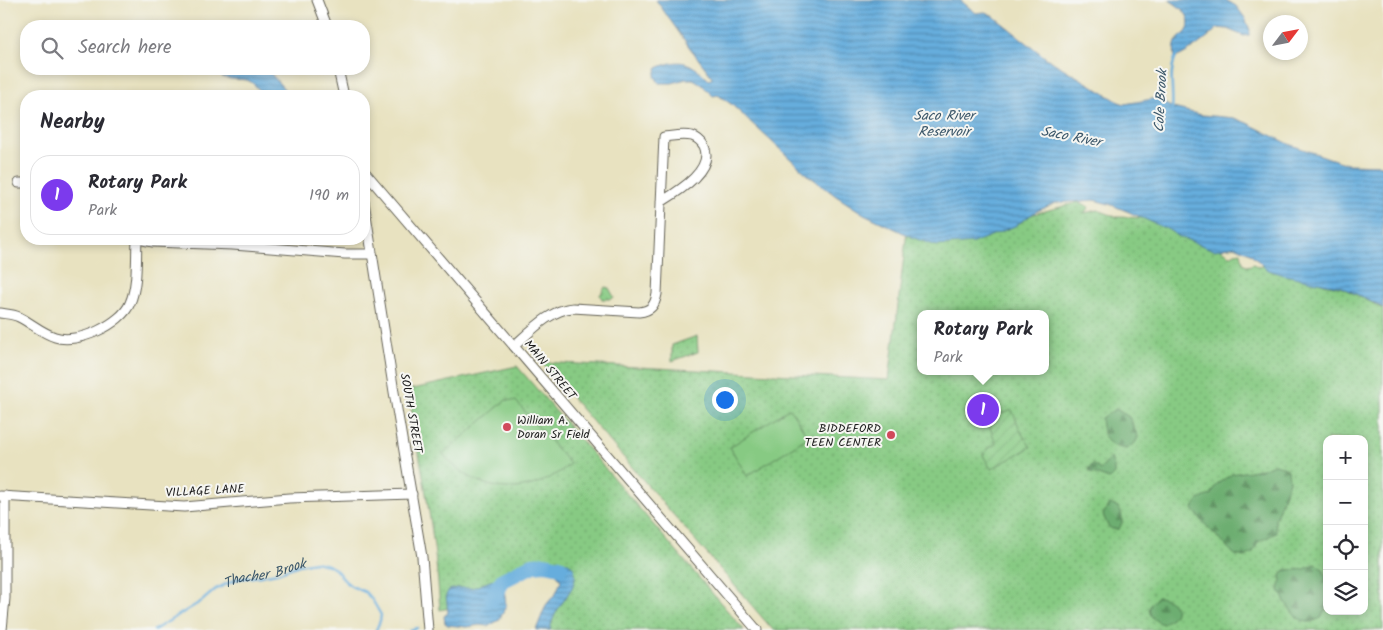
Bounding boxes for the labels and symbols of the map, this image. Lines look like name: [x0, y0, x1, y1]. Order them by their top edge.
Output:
north arrow: [1263, 15, 1308, 60]
water label: Cole Brook: [1148, 67, 1174, 133]
water label: Saco River Reservoir: [914, 105, 978, 143]
water label: Saco River: [1039, 120, 1106, 154]
street label: MAIN STREET: [519, 336, 582, 406]
street label: SOUTH STREET: [395, 372, 428, 456]
your location: [712, 387, 738, 413]
pin: 1: [967, 391, 999, 429]
place label: William A. Doran Sr Field: [517, 411, 591, 444]
place label: BIDDEFORD TEEN CENTER: [805, 419, 881, 452]
marker: William A. Doran Sr Field: [501, 421, 513, 433]
marker: BIDDEFORD TEEN CENTER: [885, 429, 897, 441]
street label: VILLAGE LANE: [165, 479, 246, 503]
water label: Thacher Brook: [219, 553, 310, 595]

